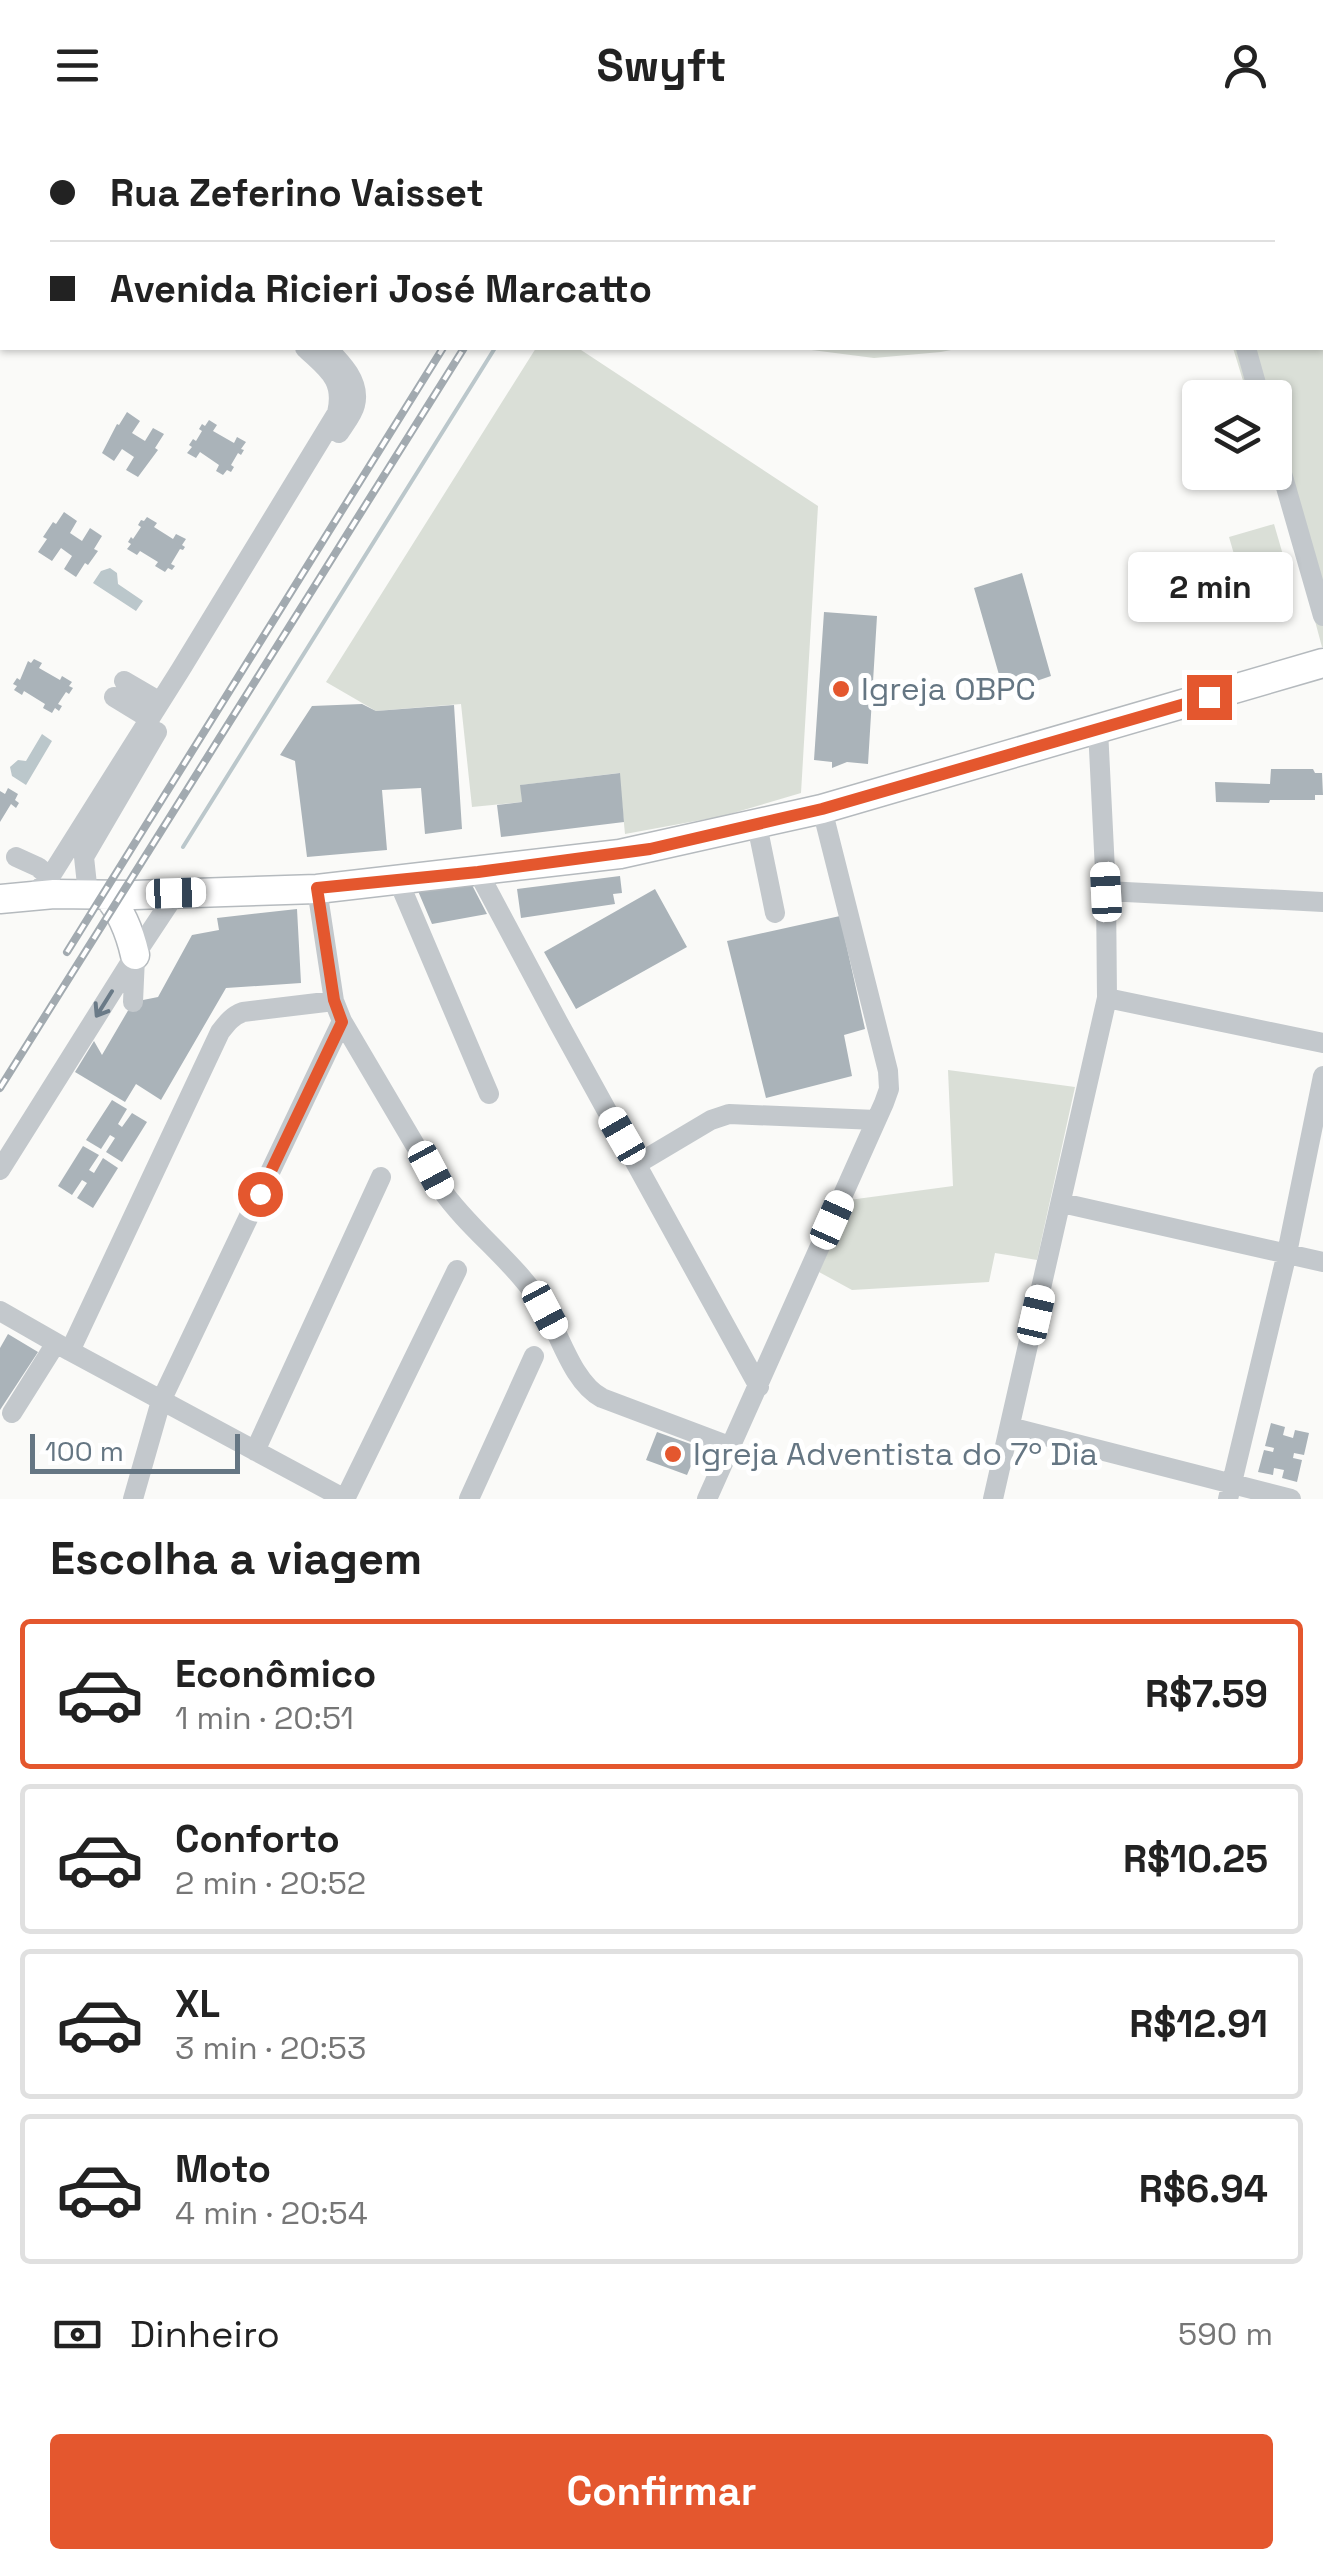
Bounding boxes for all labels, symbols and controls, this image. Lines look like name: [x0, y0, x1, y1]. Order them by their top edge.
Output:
text: Swyft: [597, 37, 726, 94]
icon: menu: [50, 38, 105, 93]
icon: person: [1218, 38, 1273, 93]
text: Rua Zeferino Vaisset: [110, 169, 484, 217]
text: Avenida Ricieri José Marcatto: [110, 265, 652, 313]
map controls: [1182, 380, 1292, 490]
button: layers: [1182, 380, 1292, 490]
callout: 2 min: [1126, 552, 1292, 622]
text: 2 min: [1169, 567, 1252, 607]
place label: Igreja OBPC: [861, 669, 1036, 709]
route end: [1187, 675, 1232, 720]
marker: Igreja OBPC: [830, 678, 852, 700]
car: [1089, 861, 1123, 923]
car: [145, 877, 207, 909]
one-way arrow: [93, 989, 114, 1018]
car: [594, 1103, 650, 1169]
car: [404, 1136, 458, 1204]
route start: [238, 1172, 283, 1217]
car: [806, 1186, 858, 1254]
car: [518, 1276, 572, 1344]
car: [1015, 1282, 1057, 1348]
scale bar: [30, 1429, 240, 1473]
text: 100 m: [45, 1433, 124, 1469]
place label: Igreja Adventista do 7º Dia: [693, 1434, 1098, 1474]
marker: Igreja Adventista do 7º Dia: [662, 1443, 684, 1465]
text: Escolha a viagem: [50, 1530, 422, 1587]
icon: car: [55, 1649, 145, 1739]
text: Econômico: [175, 1650, 376, 1698]
text: R$7.59: [1145, 1670, 1268, 1718]
text: 1 min · 20:51: [175, 1698, 354, 1738]
icon: car: [55, 1814, 145, 1904]
text: Conforto: [175, 1815, 340, 1863]
text: R$10.25: [1123, 1835, 1268, 1883]
text: 2 min · 20:52: [175, 1863, 366, 1903]
icon: car: [55, 1979, 145, 2069]
text: XL: [175, 1980, 220, 2028]
text: R$12.91: [1129, 2000, 1268, 2048]
text: 3 min · 20:53: [175, 2028, 366, 2068]
icon: car: [55, 2144, 145, 2234]
text: Moto: [175, 2145, 271, 2193]
text: R$6.94: [1139, 2165, 1268, 2213]
text: 4 min · 20:54: [175, 2193, 368, 2233]
icon: cash: [50, 2307, 105, 2362]
text: Dinheiro: [130, 2310, 280, 2358]
text: 590 m: [1178, 2314, 1273, 2354]
button: Confirmar: [50, 2434, 1273, 2549]

